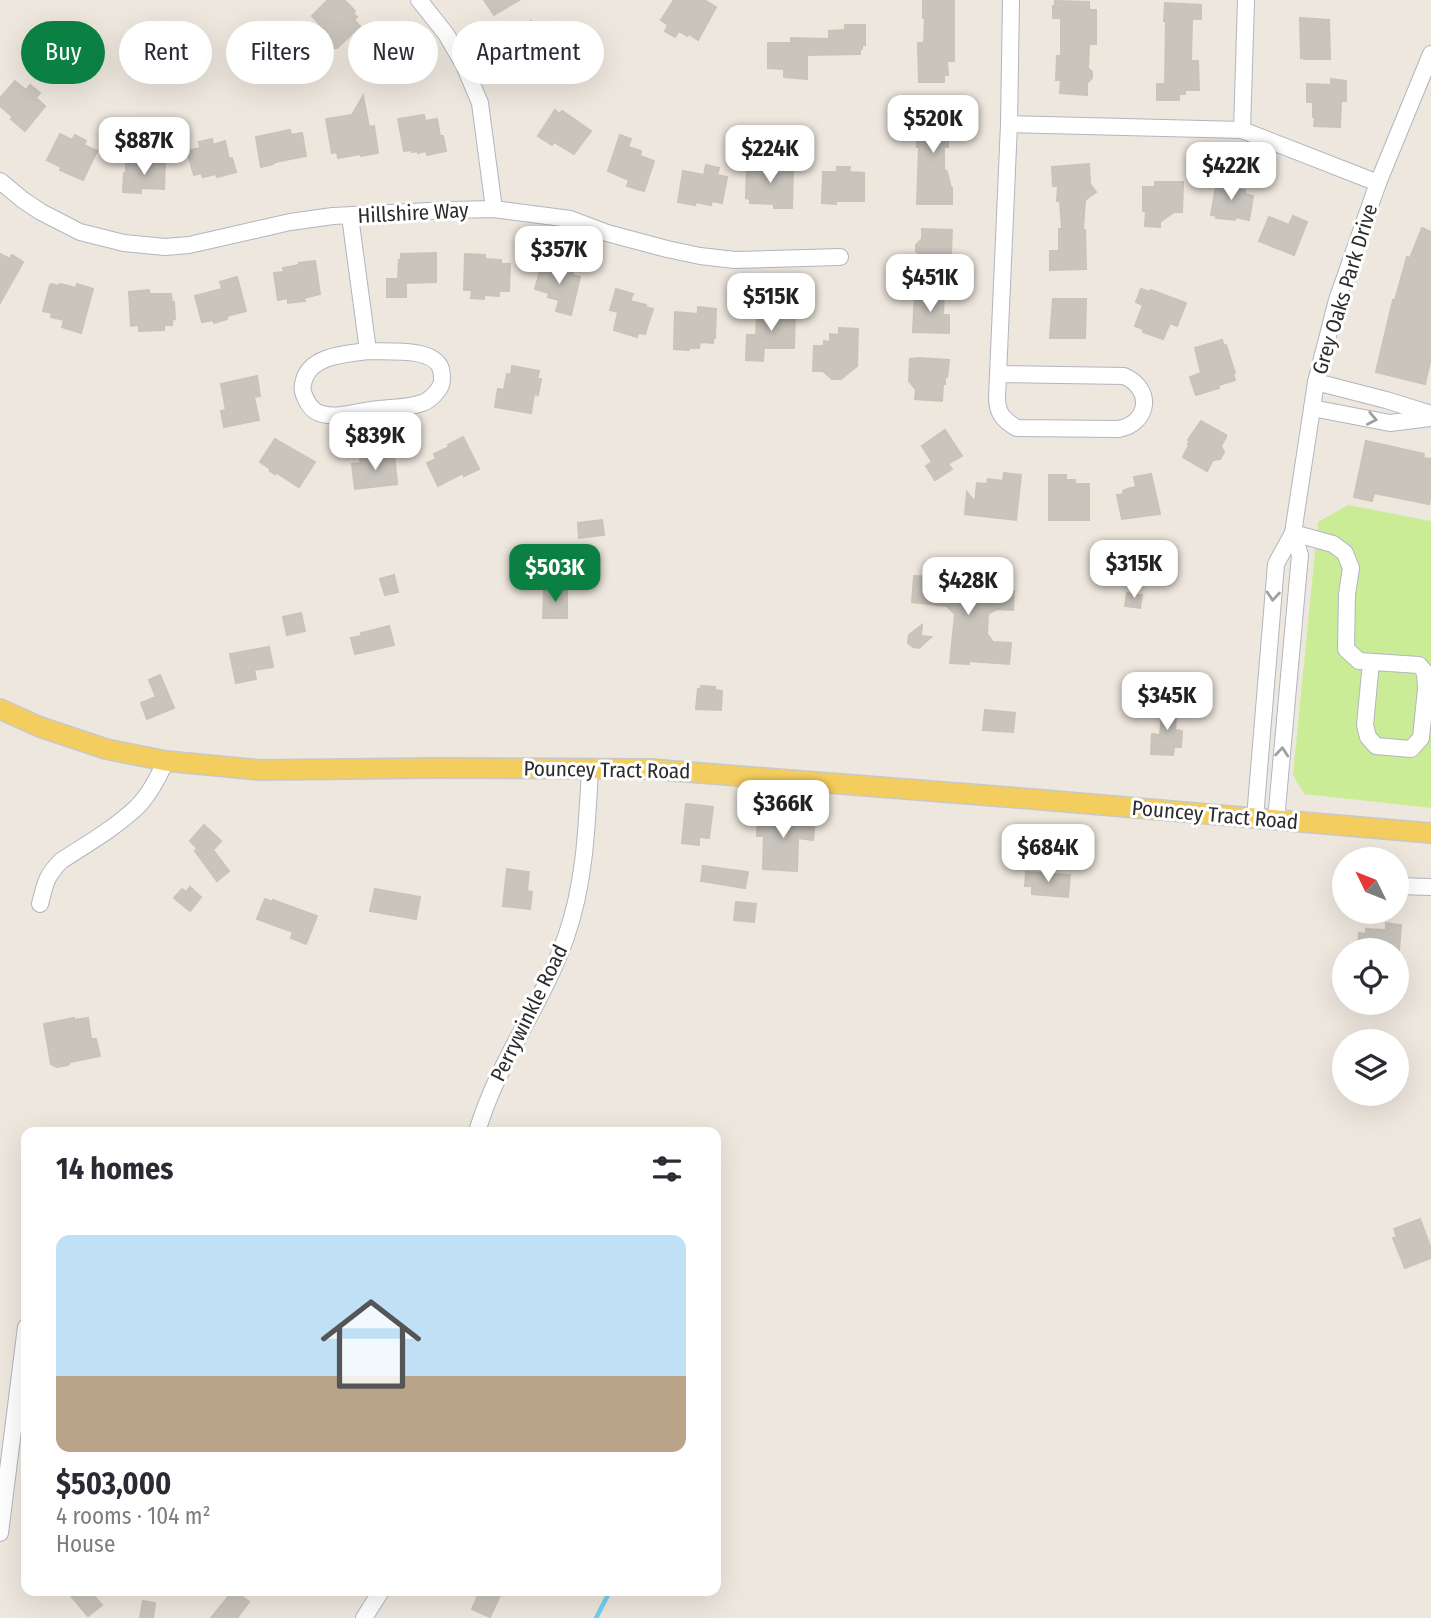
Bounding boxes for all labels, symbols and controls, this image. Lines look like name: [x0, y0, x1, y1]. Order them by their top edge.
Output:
chip: Buy: [21, 21, 105, 84]
chip: Rent: [119, 21, 212, 84]
chip: Filters: [226, 21, 334, 84]
chip: New: [348, 21, 438, 84]
chip: Apartment: [452, 21, 604, 84]
pin: $520K: [884, 96, 982, 155]
text: $520K: [903, 104, 963, 132]
pin: $887K: [95, 118, 193, 177]
pin: $224K: [721, 125, 819, 185]
text: $887K: [115, 126, 173, 154]
text: $224K: [741, 134, 799, 162]
pin: $422K: [1182, 142, 1280, 202]
text: $422K: [1202, 151, 1260, 179]
street label: Hillshire Way: [357, 197, 470, 229]
street label: Grey Oaks Park Drive: [1307, 201, 1383, 377]
pin: $357K: [510, 226, 608, 286]
text: $357K: [531, 235, 587, 263]
pin: $451K: [881, 254, 979, 314]
text: $451K: [902, 263, 958, 291]
pin: $515K: [722, 274, 820, 333]
text: $515K: [743, 282, 799, 310]
one-way arrow: [1366, 411, 1378, 426]
pin: $839K: [326, 412, 424, 472]
text: $839K: [345, 421, 405, 449]
pin: $315K: [1085, 540, 1183, 600]
pin: $503K: [506, 544, 604, 604]
text: $315K: [1106, 549, 1162, 577]
text: $503K: [525, 553, 585, 581]
pin: $428K: [919, 558, 1017, 617]
text: $428K: [938, 566, 998, 594]
one-way arrow: [1266, 591, 1281, 602]
pin: $345K: [1118, 672, 1216, 732]
text: $345K: [1138, 681, 1196, 709]
one-way arrow: [1275, 746, 1290, 758]
street label: Pouncey Tract Road: [523, 756, 691, 784]
pin: $366K: [734, 780, 832, 840]
text: $366K: [753, 789, 813, 817]
street label: Pouncey Tract Road: [1131, 795, 1299, 835]
pin: $684K: [999, 824, 1097, 884]
text: $684K: [1018, 833, 1078, 861]
north arrow: [1332, 847, 1409, 924]
map controls: [1332, 847, 1409, 1106]
button: locate: [1332, 938, 1409, 1015]
street label: Perrywinkle Road: [485, 940, 573, 1086]
button: layers: [1332, 1029, 1409, 1106]
icon: filters: [648, 1150, 686, 1188]
text: 14 homes: [56, 1151, 173, 1187]
icon: home: [308, 1281, 434, 1407]
text: $503,000: [56, 1466, 171, 1502]
text: 4 rooms · 104 m²: [56, 1502, 211, 1530]
text: House: [56, 1530, 115, 1558]

